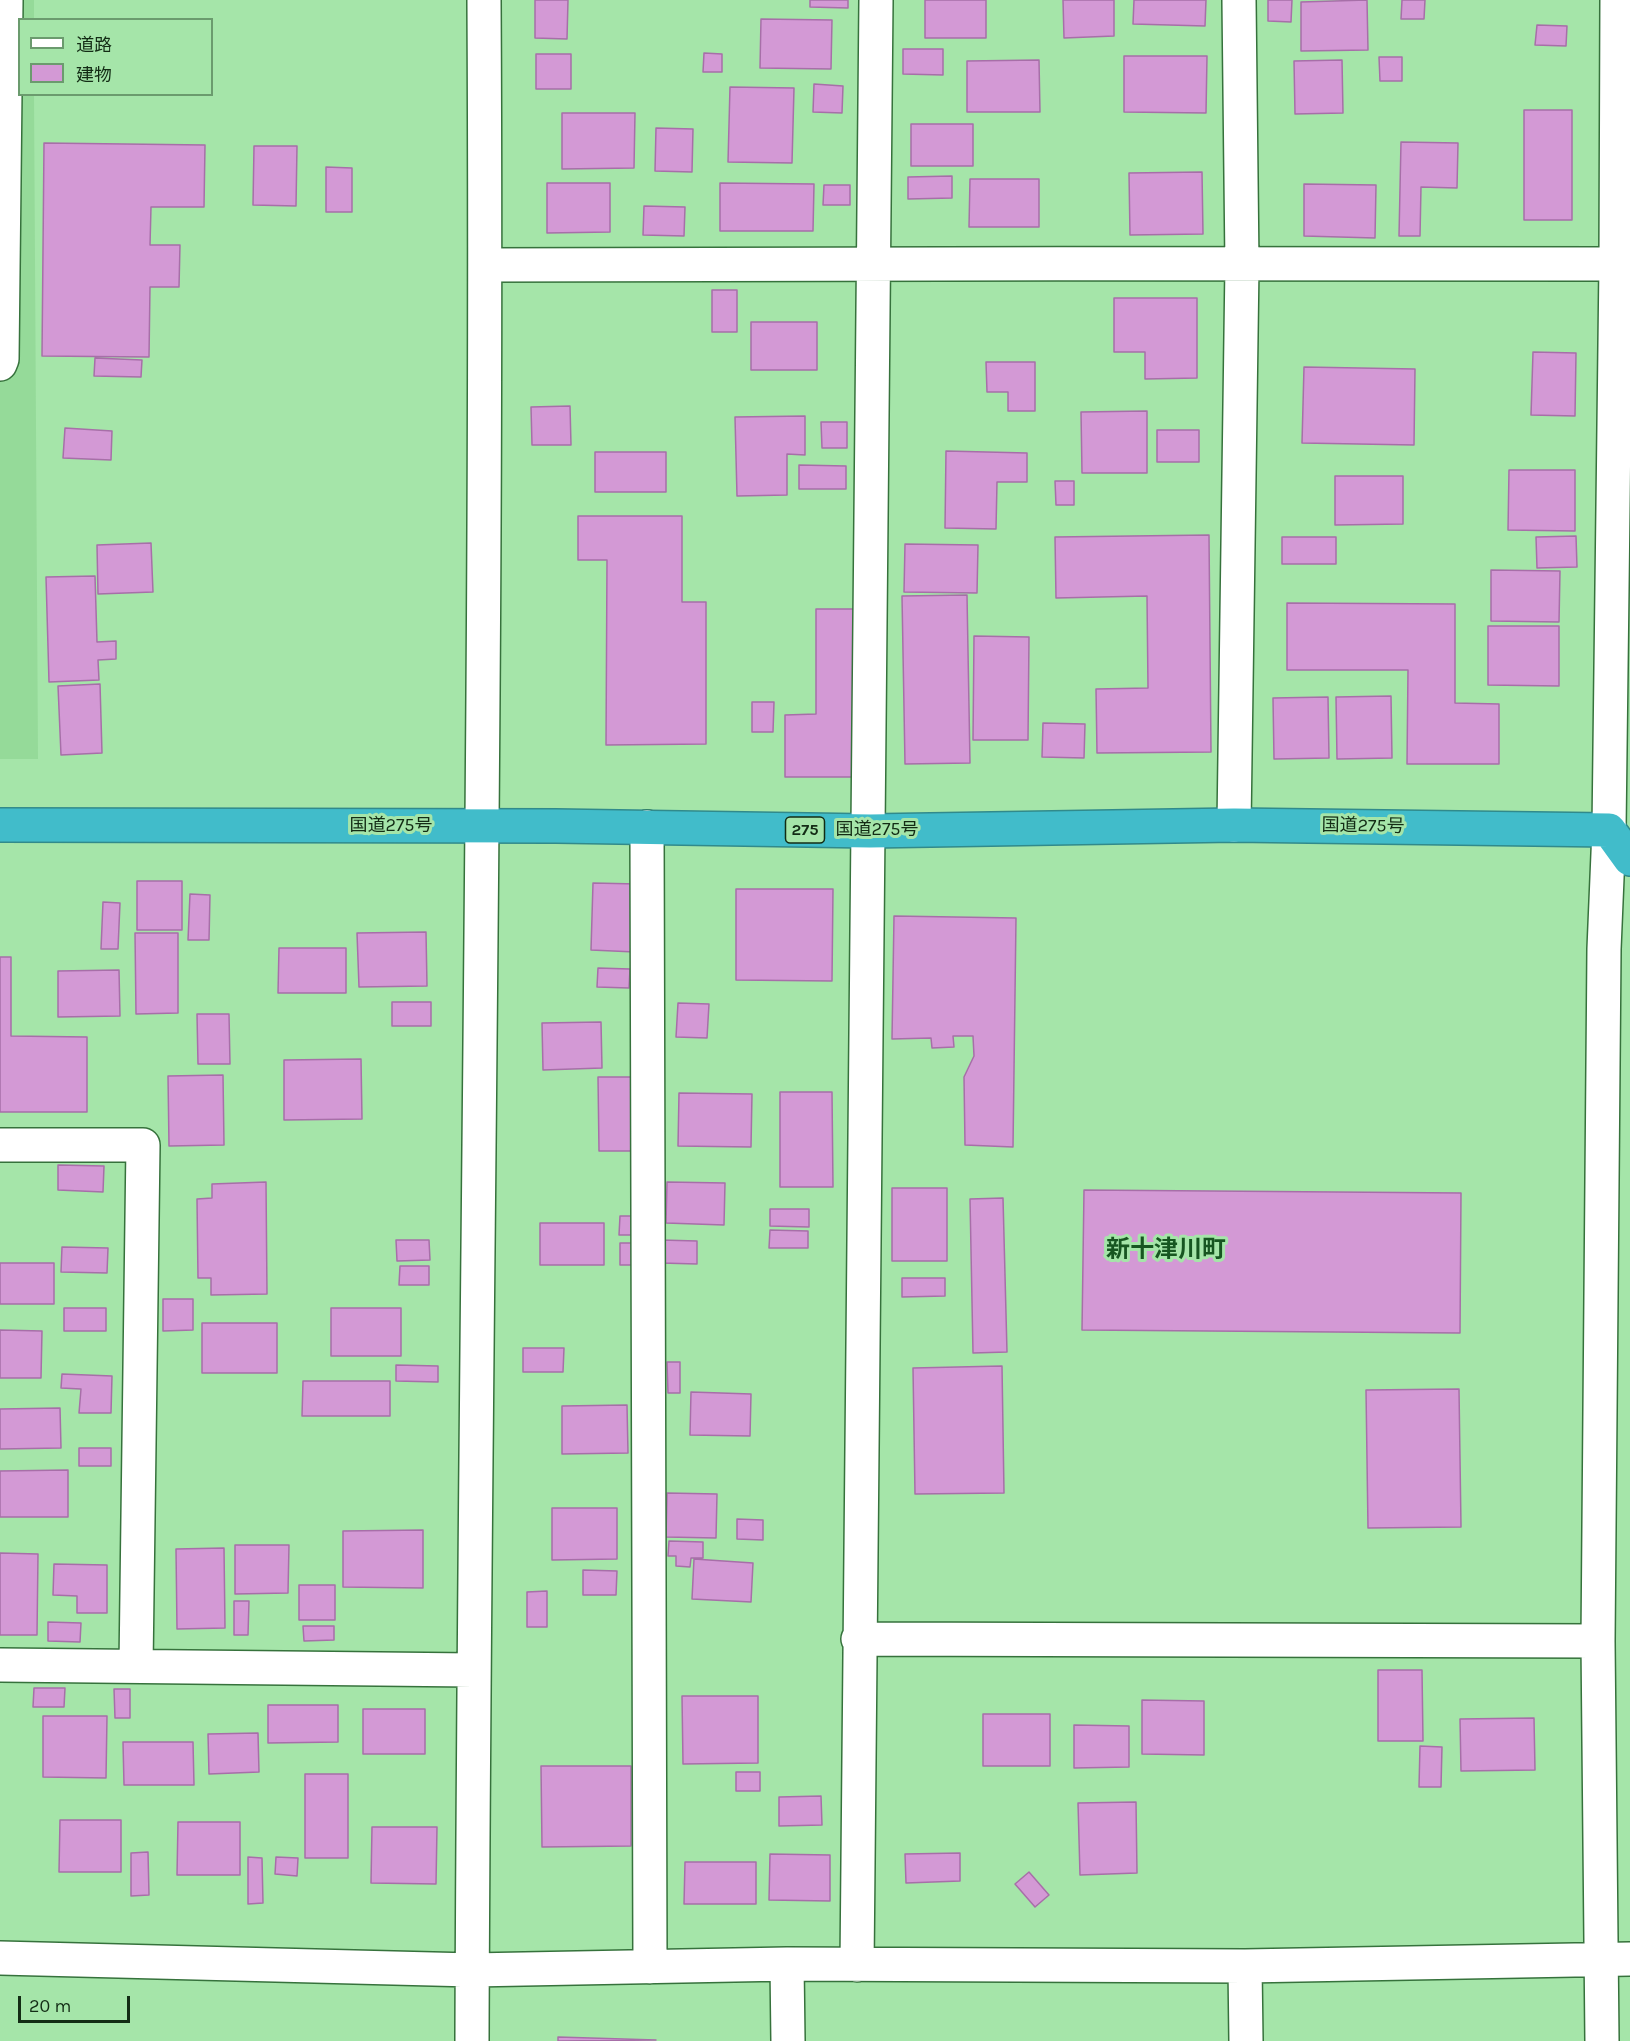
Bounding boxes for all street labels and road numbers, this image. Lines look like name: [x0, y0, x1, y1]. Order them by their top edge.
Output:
street label: 国道275号: [1321, 814, 1405, 838]
street label: 国道275号: [349, 815, 433, 837]
road number: 275: [786, 817, 824, 843]
street label: 国道275号: [835, 819, 919, 841]

